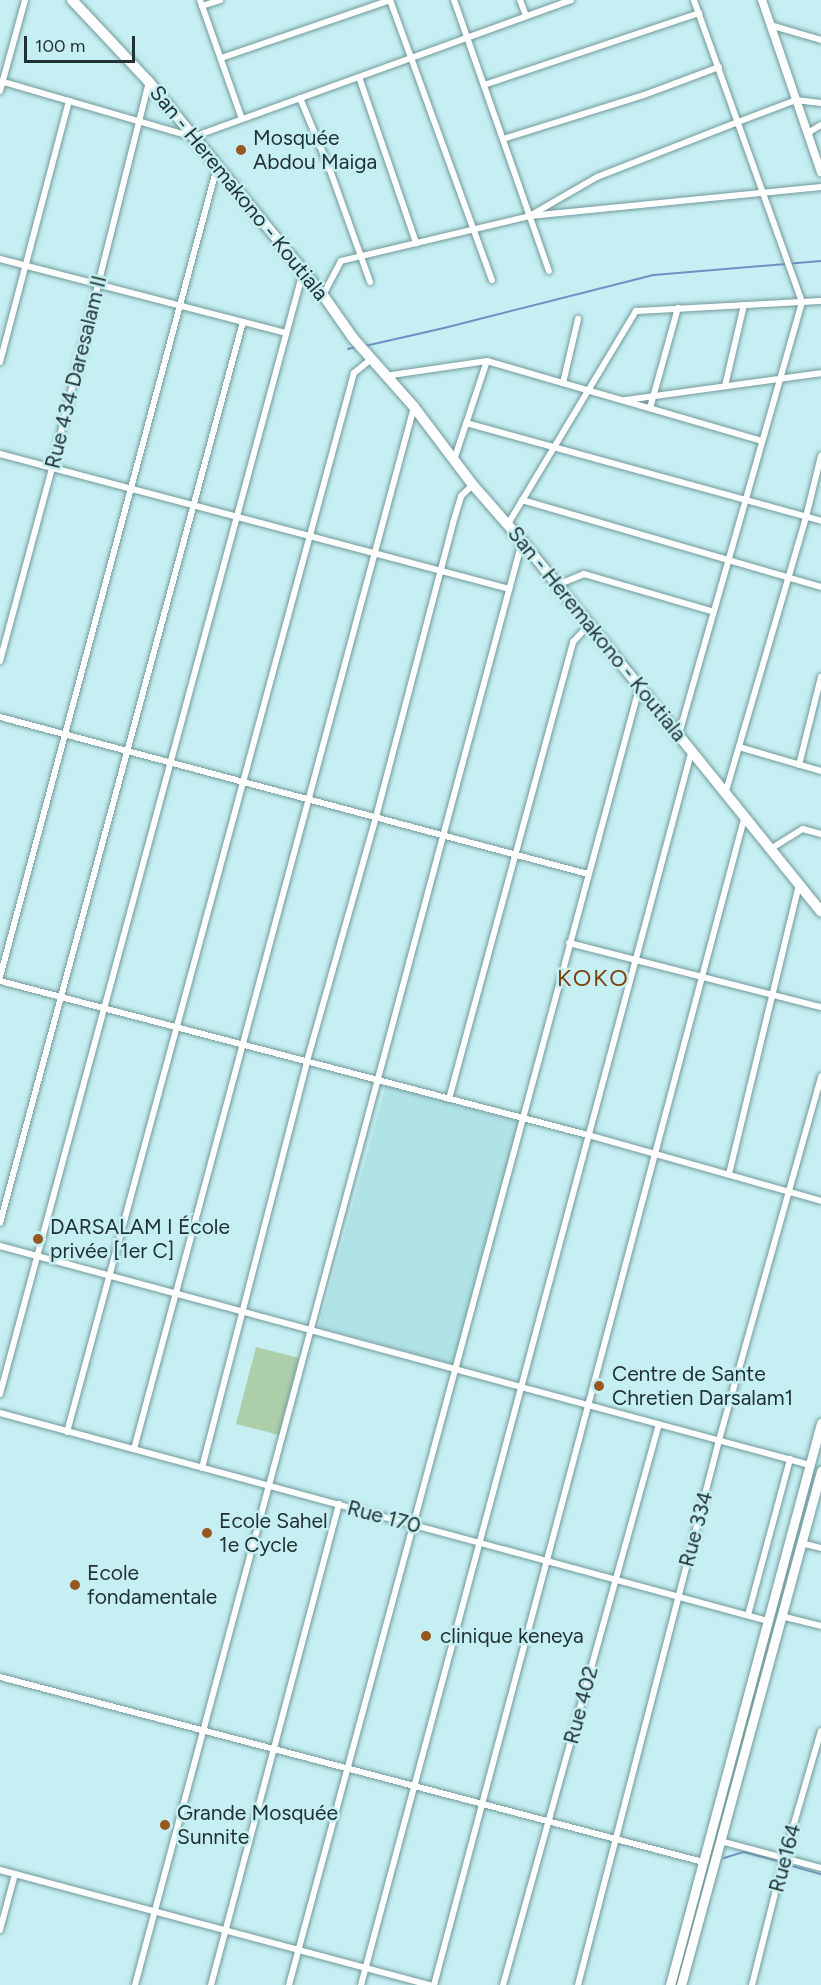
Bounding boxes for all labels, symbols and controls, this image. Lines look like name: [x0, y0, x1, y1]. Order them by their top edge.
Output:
scale bar: [27, 24, 138, 62]
text: 100 m: [35, 35, 85, 57]
street label: San - Heremakono - Koutiala: [144, 80, 334, 306]
place label: Mosquée Abdou Maiga: [253, 125, 377, 175]
marker: Mosquée Abdou Maiga: [234, 143, 248, 157]
street label: Rue 434 Daresalam II: [40, 273, 112, 471]
street label: San - Heremakono - Koutiala: [502, 521, 692, 747]
district label: KOKO: [557, 964, 629, 992]
place label: DARSALAM I École privée [1er C]: [50, 1214, 230, 1264]
marker: DARSALAM I École privée [1er C]: [31, 1232, 45, 1246]
place label: Centre de Sante Chretien Darsalam1: [612, 1361, 793, 1411]
marker: Centre de Sante Chretien Darsalam1: [590, 1377, 608, 1395]
street label: Rue 334: [674, 1488, 718, 1570]
street label: Rue 170: [345, 1495, 423, 1539]
place label: Ecole Sahel 1e Cycle: [219, 1508, 328, 1558]
marker: Ecole Sahel 1e Cycle: [200, 1526, 214, 1540]
place label: Ecole fondamentale: [87, 1560, 217, 1610]
marker: Ecole fondamentale: [68, 1578, 82, 1592]
place label: clinique keneya: [440, 1623, 584, 1649]
marker: clinique keneya: [417, 1627, 435, 1645]
street label: Rue 402: [559, 1663, 603, 1747]
place label: Grande Mosquée Sunnite: [177, 1800, 338, 1850]
marker: Grande Mosquée Sunnite: [158, 1818, 172, 1832]
street label: Rue164: [764, 1821, 806, 1895]

